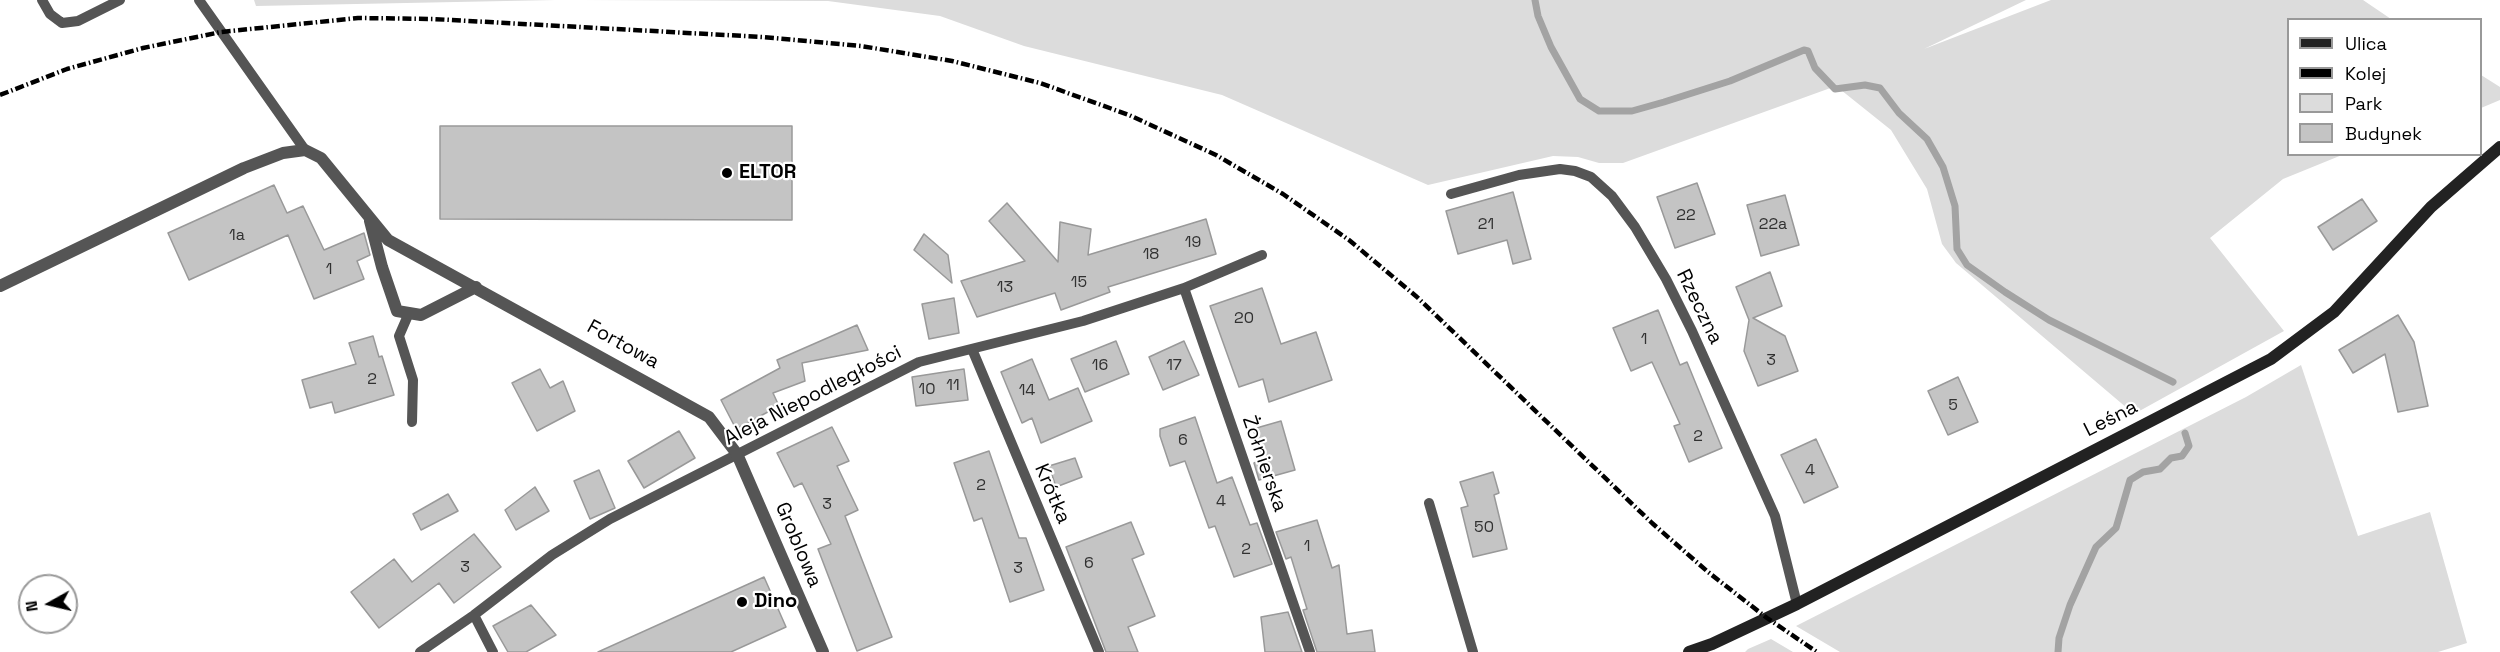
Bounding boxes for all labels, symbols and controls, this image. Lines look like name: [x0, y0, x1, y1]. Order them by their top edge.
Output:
legend: [2287, 18, 2482, 156]
text: Ulica: [2345, 32, 2387, 55]
text: Kolej: [2345, 62, 2386, 85]
text: Park: [2345, 92, 2382, 115]
text: Budynek: [2345, 122, 2422, 145]
place label: ELTOR: [739, 161, 796, 185]
marker: ELTOR: [720, 166, 734, 180]
house number: 22: [1676, 206, 1696, 226]
house number: 21: [1478, 215, 1494, 235]
house number: 22a: [1759, 215, 1787, 235]
house number: 1a: [229, 226, 245, 246]
house number: 19: [1185, 233, 1201, 253]
house number: 18: [1143, 245, 1159, 265]
house number: 1: [326, 260, 332, 280]
street label: Rzeczna: [1671, 266, 1727, 348]
house number: 15: [1071, 273, 1087, 293]
house number: 13: [997, 278, 1013, 298]
house number: 20: [1234, 309, 1254, 329]
street label: Fortowa: [583, 315, 663, 375]
house number: 1: [1641, 330, 1647, 350]
street label: Aleja Niepodległości: [720, 341, 906, 451]
house number: 3: [1766, 351, 1776, 371]
house number: 16: [1092, 356, 1108, 376]
house number: 17: [1166, 356, 1182, 376]
house number: 2: [367, 370, 377, 390]
house number: 11: [946, 376, 960, 396]
house number: 10: [919, 380, 935, 400]
house number: 14: [1019, 381, 1035, 401]
street label: Leśna: [2080, 395, 2142, 443]
house number: 5: [1948, 396, 1958, 416]
street label: Żołnierska: [1236, 413, 1292, 515]
house number: 2: [1693, 427, 1703, 447]
house number: 6: [1178, 431, 1188, 451]
street label: Krótka: [1029, 461, 1075, 527]
house number: 4: [1805, 461, 1815, 481]
house number: 2: [976, 476, 986, 496]
house number: 4: [1216, 492, 1226, 512]
house number: 3: [822, 495, 832, 515]
street label: Groblowa: [769, 499, 827, 591]
house number: 50: [1474, 518, 1494, 538]
house number: 1: [1304, 537, 1310, 557]
house number: 2: [1241, 540, 1251, 560]
house number: 6: [1084, 554, 1094, 574]
house number: 3: [460, 558, 470, 578]
house number: 3: [1013, 559, 1023, 579]
north arrow: [18, 574, 78, 634]
place label: Dino: [754, 590, 797, 614]
marker: Dino: [735, 595, 749, 609]
text: N: [21, 600, 43, 613]

